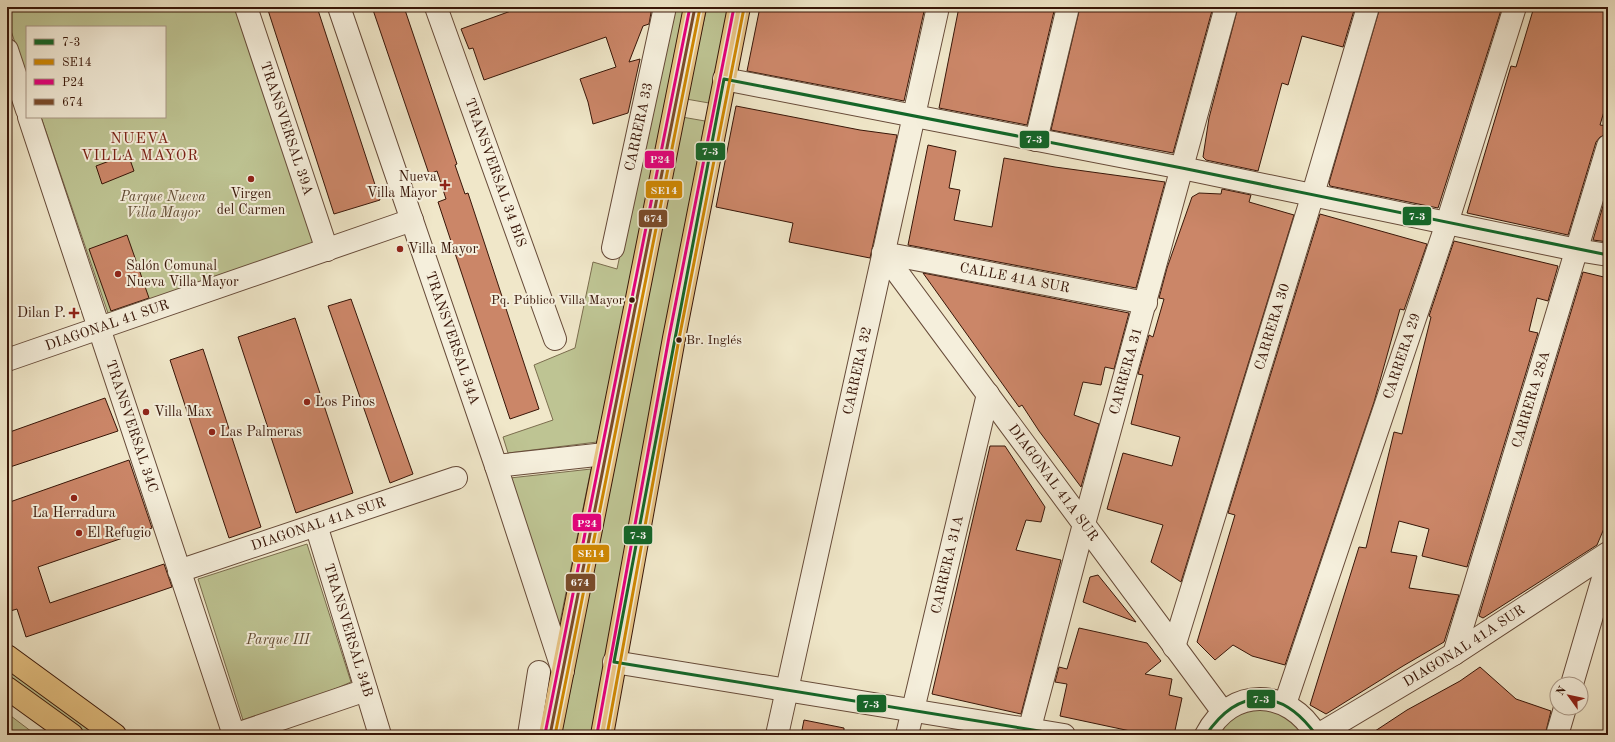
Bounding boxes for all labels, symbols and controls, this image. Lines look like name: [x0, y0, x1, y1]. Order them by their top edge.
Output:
legend: [26, 26, 166, 118]
text: 7-3: [62, 37, 80, 49]
text: SE14: [62, 57, 92, 69]
street label: TRANSVERSAL 39A: [258, 60, 315, 197]
text: P24: [62, 77, 84, 89]
street label: CARRERA 33: [623, 81, 655, 172]
street label: TRANSVERSAL 34 BIS: [462, 96, 528, 249]
text: 674: [62, 97, 83, 109]
line badge: 7-3: [1019, 130, 1050, 149]
district label: NUEVA VILLA MAYOR: [81, 132, 199, 164]
text: 7-3: [1026, 135, 1042, 146]
line badge: 7-3: [695, 142, 726, 161]
text: 7-3: [702, 147, 718, 158]
line badge: P24: [644, 150, 675, 169]
text: P24: [650, 155, 670, 166]
place label: Nueva Villa Mayor: [367, 170, 437, 200]
marker: Virgen del Carmen: [246, 174, 256, 184]
marker: Nueva Villa Mayor: [440, 180, 450, 190]
line badge: SE14: [645, 180, 683, 199]
text: SE14: [650, 186, 678, 197]
place label: Virgen del Carmen: [217, 187, 286, 217]
park label: Parque Nueva Villa Mayor: [119, 190, 206, 221]
line badge: 7-3: [1402, 206, 1432, 226]
line badge: 674: [638, 209, 668, 228]
text: 7-3: [1409, 212, 1425, 223]
text: 674: [643, 214, 663, 225]
place label: Villa Mayor: [408, 242, 478, 256]
marker: Villa Mayor: [395, 244, 405, 254]
place label: Salón Comunal Nueva Villa Mayor: [126, 259, 239, 289]
street label: CALLE 41A SUR: [958, 261, 1071, 295]
marker: Salón Comunal Nueva Villa Mayor: [113, 269, 123, 279]
street label: TRANSVERSAL 34A: [423, 270, 482, 407]
street label: CARRERA 30: [1252, 282, 1292, 372]
place label: Pq. Público Villa Mayor: [491, 294, 625, 307]
marker: Pq. Público Villa Mayor: [627, 295, 637, 305]
street label: DIAGONAL 41 SUR: [43, 297, 171, 353]
place label: Dilan P.: [17, 306, 66, 320]
marker: Dilan P.: [69, 308, 79, 318]
street label: CARRERA 29: [1381, 311, 1423, 401]
street label: CARRERA 32: [841, 325, 874, 416]
street label: CARRERA 31: [1107, 326, 1145, 416]
place label: Br. Inglés: [686, 334, 742, 347]
marker: Br. Inglés: [674, 335, 684, 345]
street label: CARRERA 28A: [1510, 349, 1553, 450]
street label: TRANSVERSAL 34C: [103, 358, 160, 494]
place label: Los Pinos: [315, 395, 375, 409]
marker: Los Pinos: [302, 397, 312, 407]
place label: Villa Max: [154, 405, 212, 419]
marker: Villa Max: [141, 407, 151, 417]
street label: DIAGONAL 41A SUR: [1006, 422, 1101, 544]
place label: Las Palmeras: [220, 425, 302, 439]
marker: Las Palmeras: [207, 427, 217, 437]
marker: La Herradura: [69, 493, 79, 503]
street label: DIAGONAL 41A SUR: [249, 495, 387, 553]
place label: La Herradura: [32, 506, 116, 520]
line badge: P24: [572, 513, 602, 532]
street label: CARRERA 31A: [929, 514, 966, 615]
text: P24: [577, 519, 597, 530]
line badge: 7-3: [623, 525, 653, 545]
place label: El Refugio: [87, 526, 151, 540]
marker: El Refugio: [74, 528, 84, 538]
text: 7-3: [630, 531, 646, 542]
line badge: SE14: [572, 544, 610, 563]
text: SE14: [577, 549, 605, 560]
street label: TRANSVERSAL 34B: [321, 562, 375, 699]
line badge: 674: [565, 573, 596, 592]
text: 674: [570, 578, 590, 589]
street label: DIAGONAL 41A SUR: [1401, 603, 1527, 690]
park label: Parque III: [245, 633, 311, 648]
north arrow: [1549, 676, 1589, 716]
text: N: [1555, 684, 1569, 698]
line badge: 7-3: [1246, 689, 1276, 709]
line badge: 7-3: [856, 694, 887, 713]
text: 7-3: [1253, 695, 1269, 706]
text: 7-3: [863, 700, 879, 711]

